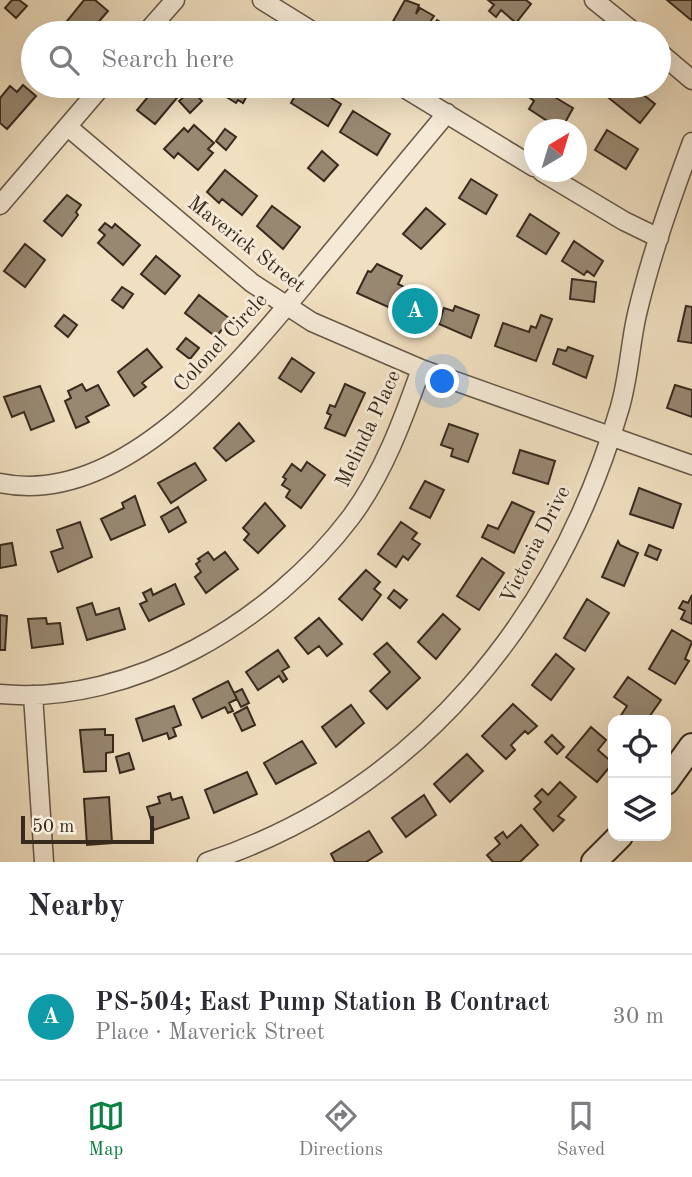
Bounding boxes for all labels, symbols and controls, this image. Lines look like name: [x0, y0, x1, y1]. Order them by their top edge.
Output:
search box: [21, 21, 671, 98]
icon: search: [45, 41, 83, 79]
text: Search here: [101, 47, 234, 73]
north arrow: [524, 119, 587, 182]
street label: Maverick Street: [183, 193, 309, 297]
pin: A: [392, 285, 438, 337]
street label: Colonel Circle: [170, 290, 272, 396]
your location: [425, 364, 459, 398]
street label: Melinda Place: [333, 367, 405, 491]
street label: Victoria Drive: [497, 483, 575, 607]
map controls: [608, 715, 671, 841]
button: locate: [608, 715, 671, 778]
button: layers: [608, 778, 671, 841]
scale bar: [21, 813, 154, 845]
text: 50 m: [32, 818, 74, 837]
text: Nearby: [28, 892, 125, 922]
text: PS-504; East Pump Station B Contract: [95, 990, 549, 1016]
text: A: [42, 1005, 60, 1028]
text: 30 m: [613, 1005, 664, 1028]
text: Place · Maverick Street: [95, 1021, 325, 1044]
tab: Map: [87, 1097, 125, 1162]
tab: Directions: [299, 1097, 383, 1162]
tab: Saved: [557, 1097, 605, 1162]

